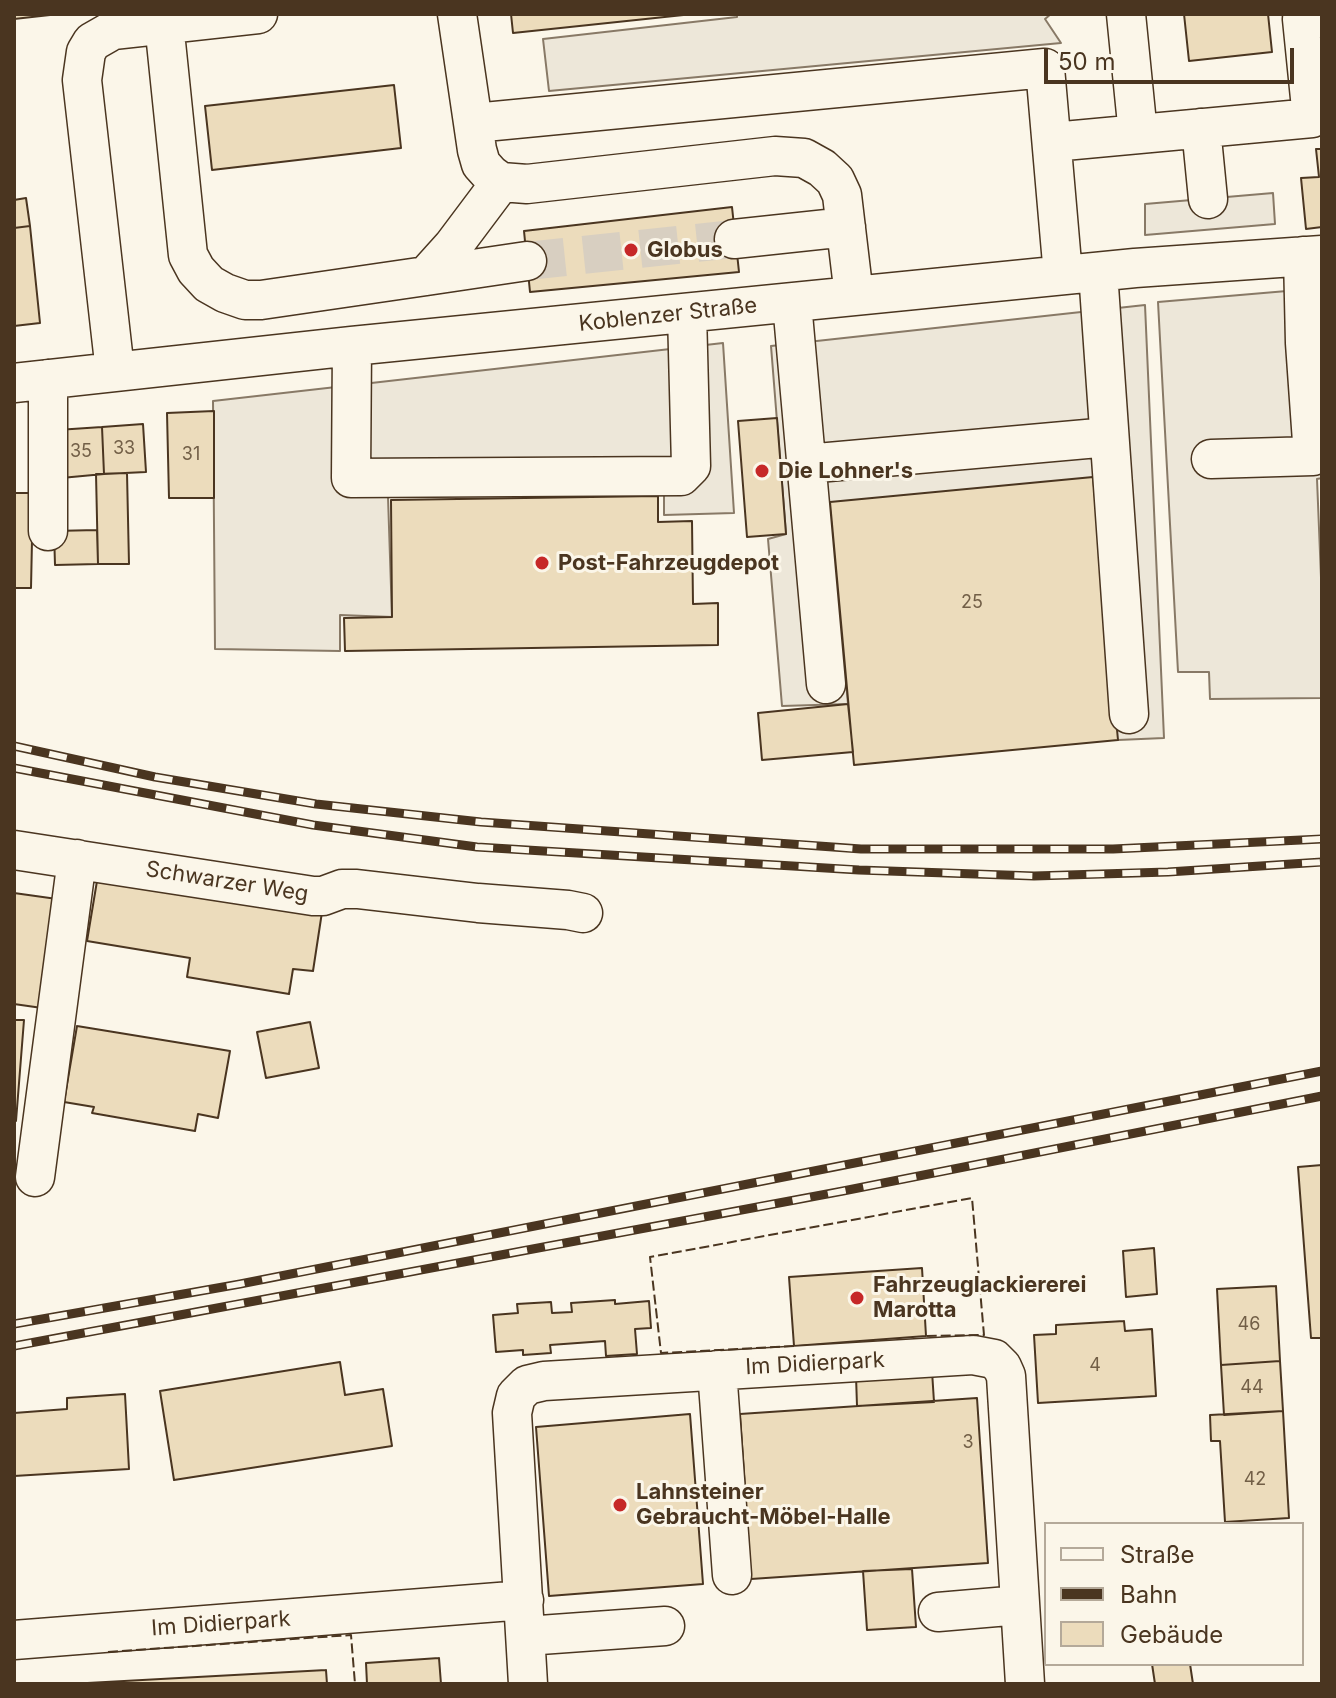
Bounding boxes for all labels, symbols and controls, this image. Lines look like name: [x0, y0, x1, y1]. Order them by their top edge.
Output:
scale bar: [1048, 32, 1298, 82]
text: 50 m: [1058, 47, 1116, 76]
place label: Globus: [647, 237, 723, 263]
marker: Globus: [622, 241, 640, 259]
street label: Koblenzer Straße: [578, 293, 758, 337]
house number: 33: [113, 438, 135, 460]
house number: 35: [70, 441, 92, 463]
house number: 31: [182, 444, 200, 466]
place label: Die Lohner's: [778, 458, 913, 484]
marker: Die Lohner's: [753, 462, 771, 480]
place label: Post-Fahrzeugdepot: [558, 550, 779, 576]
marker: Post-Fahrzeugdepot: [533, 554, 551, 572]
house number: 25: [961, 592, 983, 614]
street label: Schwarzer Weg: [144, 856, 310, 908]
place label: Fahrzeuglackiererei Marotta: [873, 1272, 1086, 1324]
marker: Fahrzeuglackiererei Marotta: [848, 1289, 866, 1307]
house number: 46: [1238, 1314, 1260, 1336]
street label: Im Didierpark: [745, 1347, 885, 1381]
house number: 4: [1089, 1355, 1101, 1377]
house number: 44: [1240, 1377, 1264, 1399]
house number: 3: [962, 1432, 974, 1454]
house number: 42: [1244, 1469, 1266, 1491]
place label: Lahnsteiner Gebraucht-Möbel-Halle: [636, 1479, 891, 1530]
marker: Lahnsteiner Gebraucht-Möbel-Halle: [611, 1496, 629, 1514]
legend: [1044, 1522, 1304, 1666]
text: Straße: [1120, 1540, 1195, 1569]
text: Bahn: [1120, 1580, 1178, 1609]
street label: Im Didierpark: [150, 1606, 292, 1642]
text: Gebäude: [1120, 1620, 1223, 1649]

